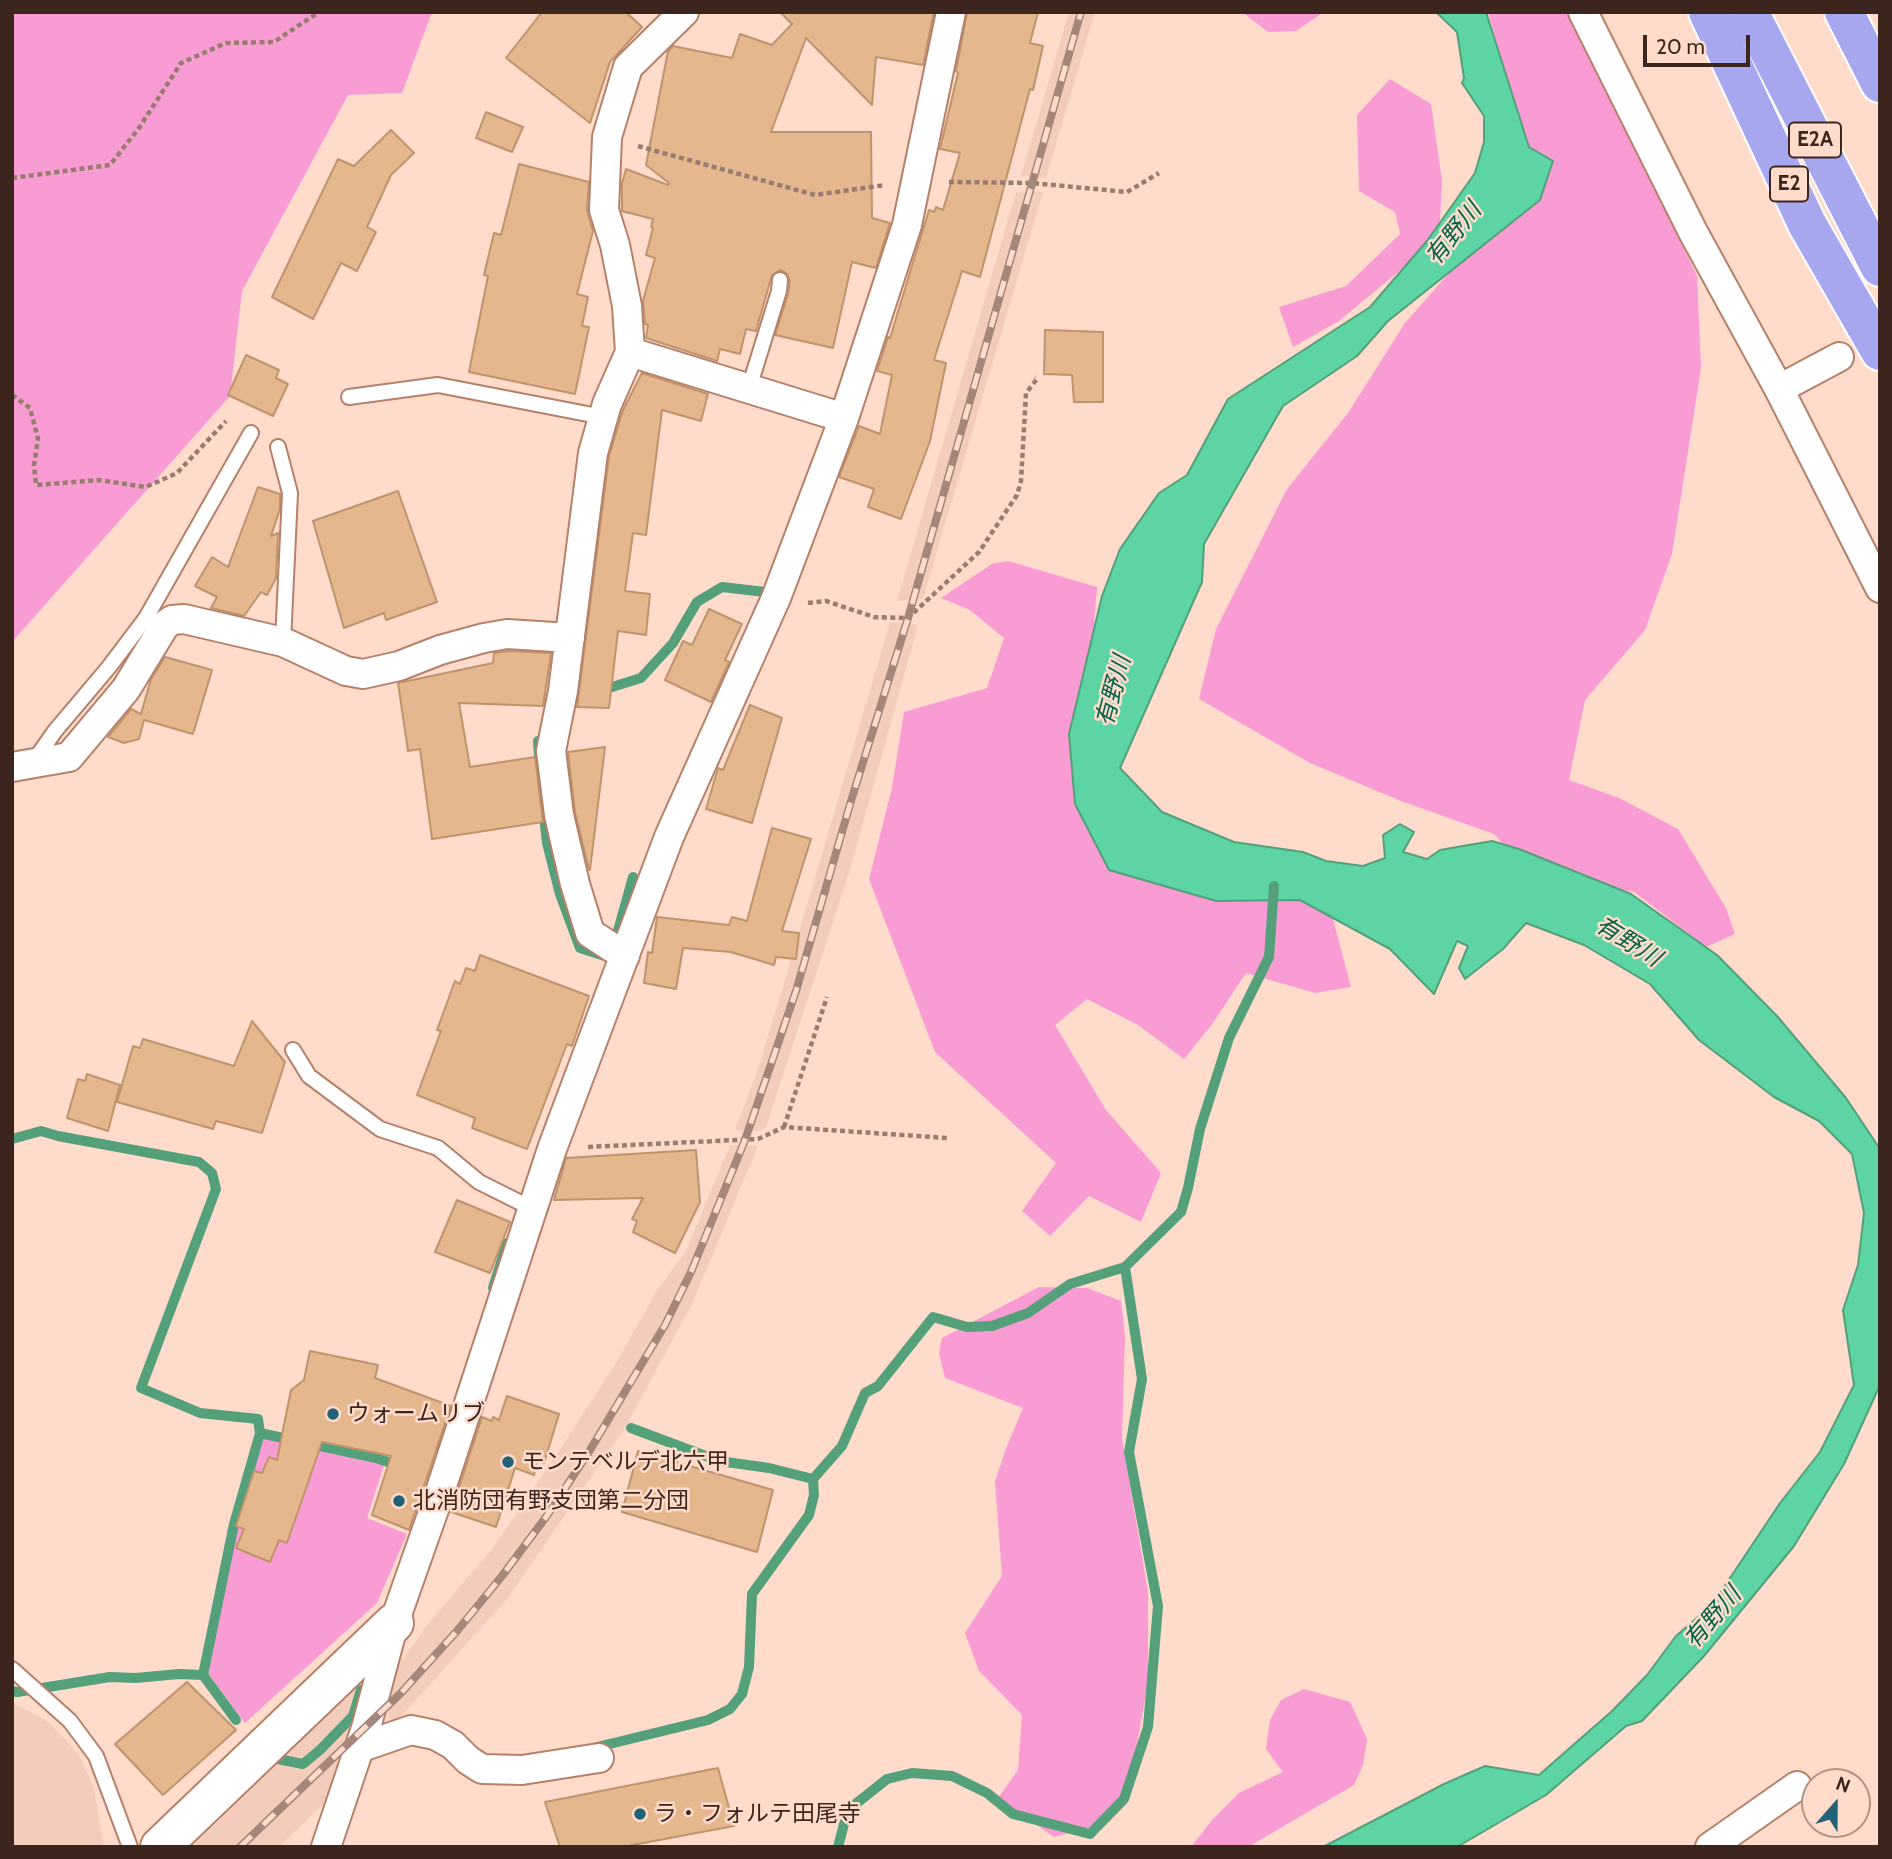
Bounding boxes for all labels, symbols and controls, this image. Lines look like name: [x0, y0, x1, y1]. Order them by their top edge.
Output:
scale bar: [1647, 21, 1754, 65]
text: 20 m: [1656, 34, 1705, 59]
road number: E2A: [1789, 122, 1841, 158]
road number: E2: [1770, 166, 1808, 202]
water label: 有野川: [1420, 197, 1488, 271]
water label: 有野川: [1091, 652, 1137, 730]
water label: 有野川: [1590, 911, 1666, 973]
place label: ウォームリブ: [347, 1400, 485, 1428]
marker: ウォームリブ: [325, 1406, 341, 1422]
place label: モンテベルデ北六甲: [522, 1448, 729, 1476]
marker: モンテベルデ北六甲: [500, 1454, 516, 1470]
place label: 北消防団有野支団第二分団: [413, 1487, 689, 1515]
marker: 北消防団有野支団第二分団: [391, 1493, 407, 1509]
water label: 有野川: [1679, 1581, 1747, 1655]
north arrow: [1801, 1768, 1871, 1838]
text: N: [1833, 1772, 1853, 1798]
place label: ラ・フォルテ田尾寺: [654, 1800, 861, 1828]
marker: ラ・フォルテ田尾寺: [632, 1806, 648, 1822]

